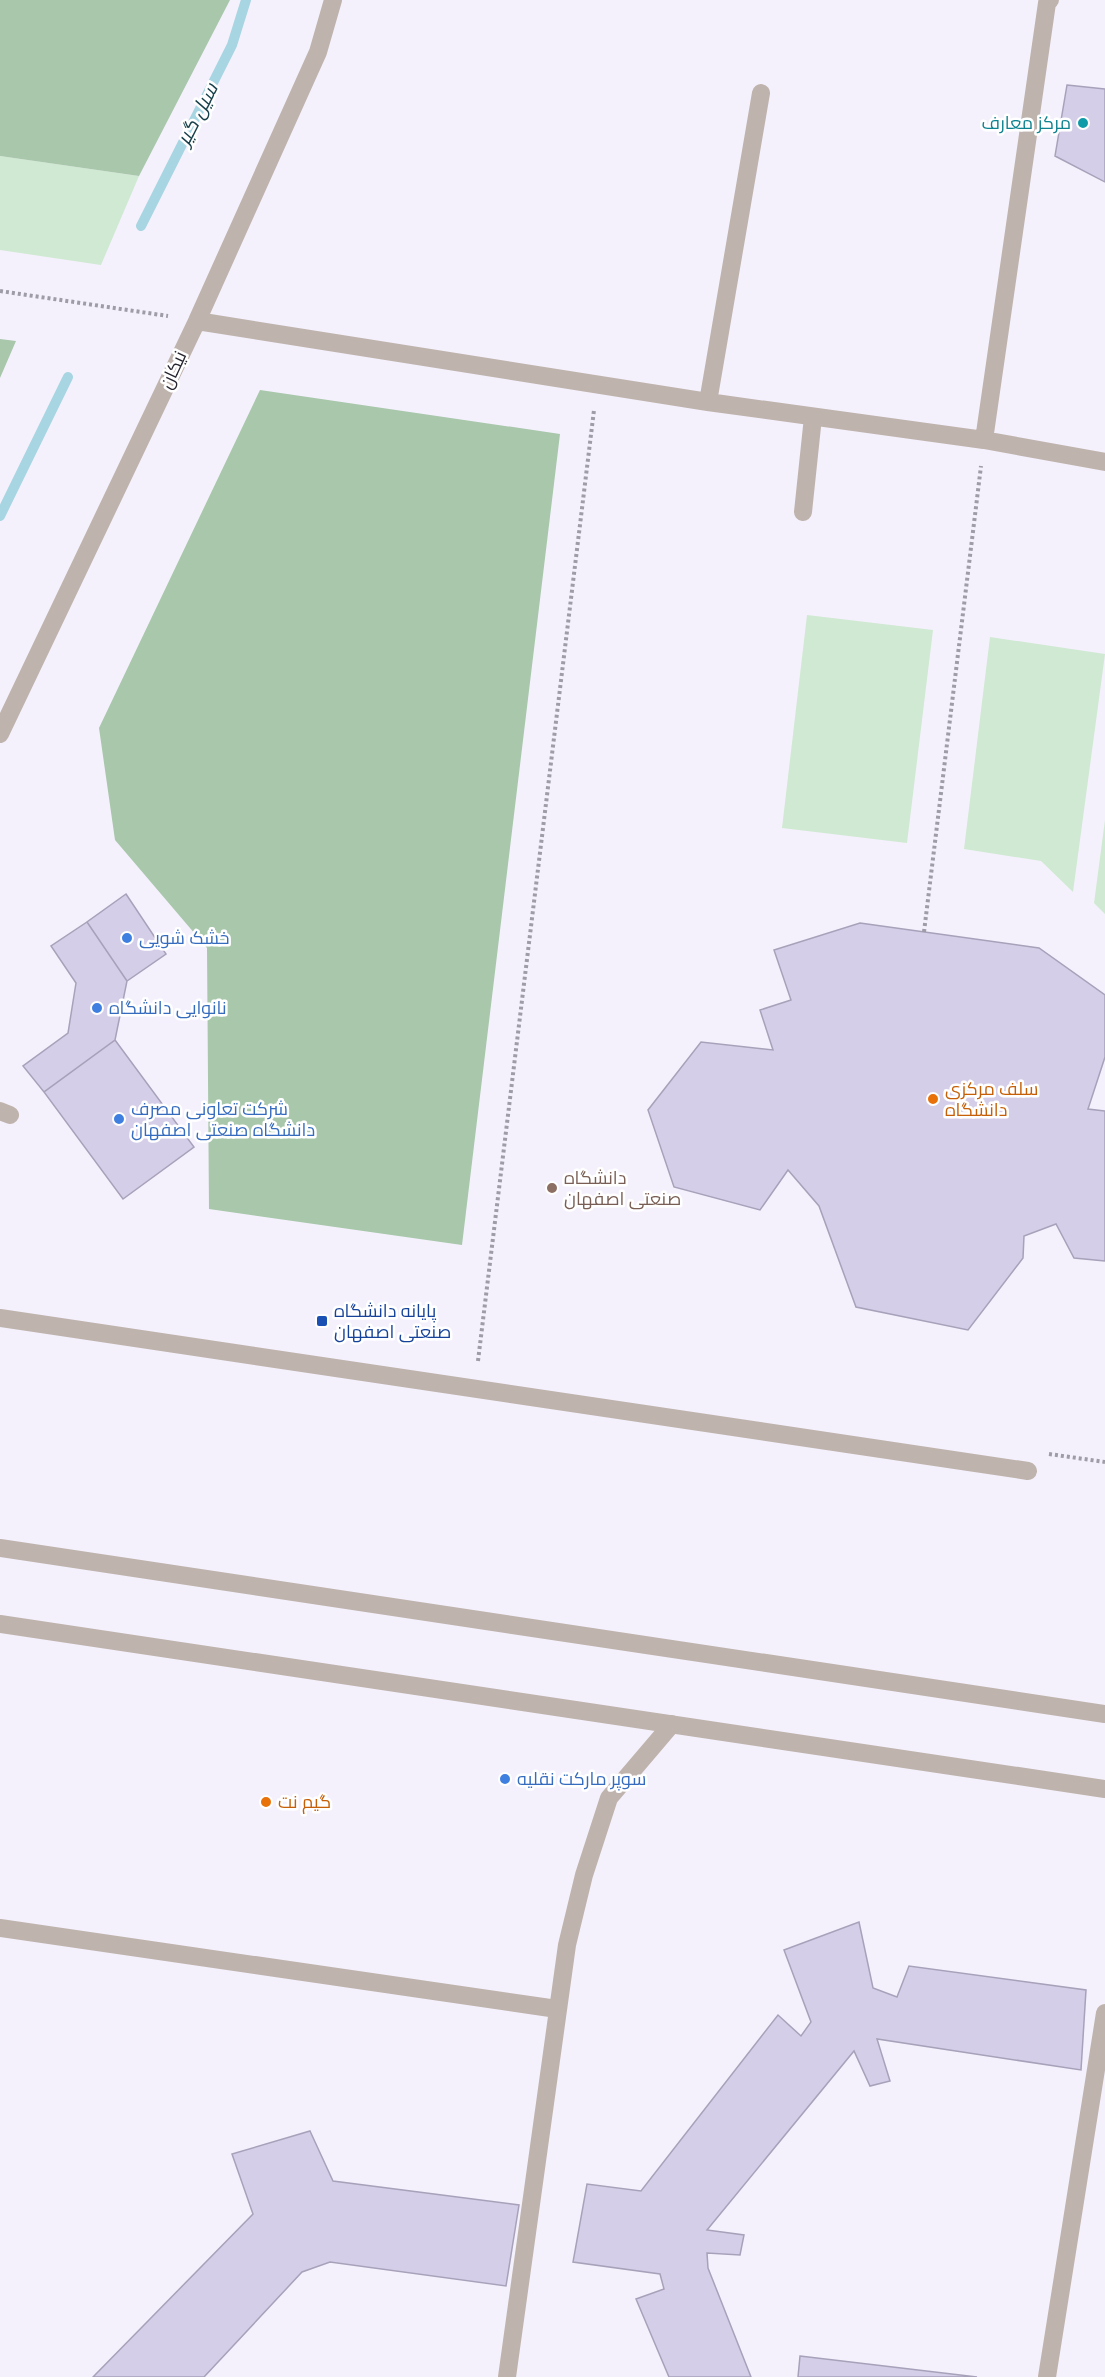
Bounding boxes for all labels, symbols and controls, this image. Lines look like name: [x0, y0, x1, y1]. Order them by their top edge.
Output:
water label: سیل گیر: [170, 78, 223, 152]
place label: مرکز معارف: [981, 112, 1071, 134]
marker: مرکز معارف: [1076, 116, 1090, 130]
street label: نیکان: [155, 348, 191, 392]
place label: خشک شویی: [139, 927, 230, 949]
marker: خشک شویی: [120, 931, 134, 945]
place label: نانوایی دانشگاه: [109, 997, 227, 1019]
marker: نانوایی دانشگاه: [90, 1001, 104, 1015]
place label: سلف مرکزی دانشگاه: [945, 1078, 1039, 1120]
marker: سلف مرکزی دانشگاه: [926, 1092, 940, 1106]
place label: شرکت تعاونی مصرف دانشگاه صنعتی اصفهان: [131, 1098, 315, 1141]
marker: شرکت تعاونی مصرف دانشگاه صنعتی اصفهان: [112, 1112, 126, 1126]
place label: دانشگاه صنعتی اصفهان: [564, 1167, 681, 1210]
marker: دانشگاه صنعتی اصفهان: [545, 1181, 559, 1195]
place label: پایانه دانشگاه صنعتی اصفهان: [334, 1300, 451, 1343]
marker: پایانه دانشگاه صنعتی اصفهان: [315, 1314, 329, 1328]
place label: سوپر مارکت نقلیه: [517, 1768, 646, 1791]
marker: سوپر مارکت نقلیه: [498, 1772, 512, 1786]
place label: گیم نت: [278, 1791, 331, 1814]
marker: گیم نت: [259, 1795, 273, 1809]

